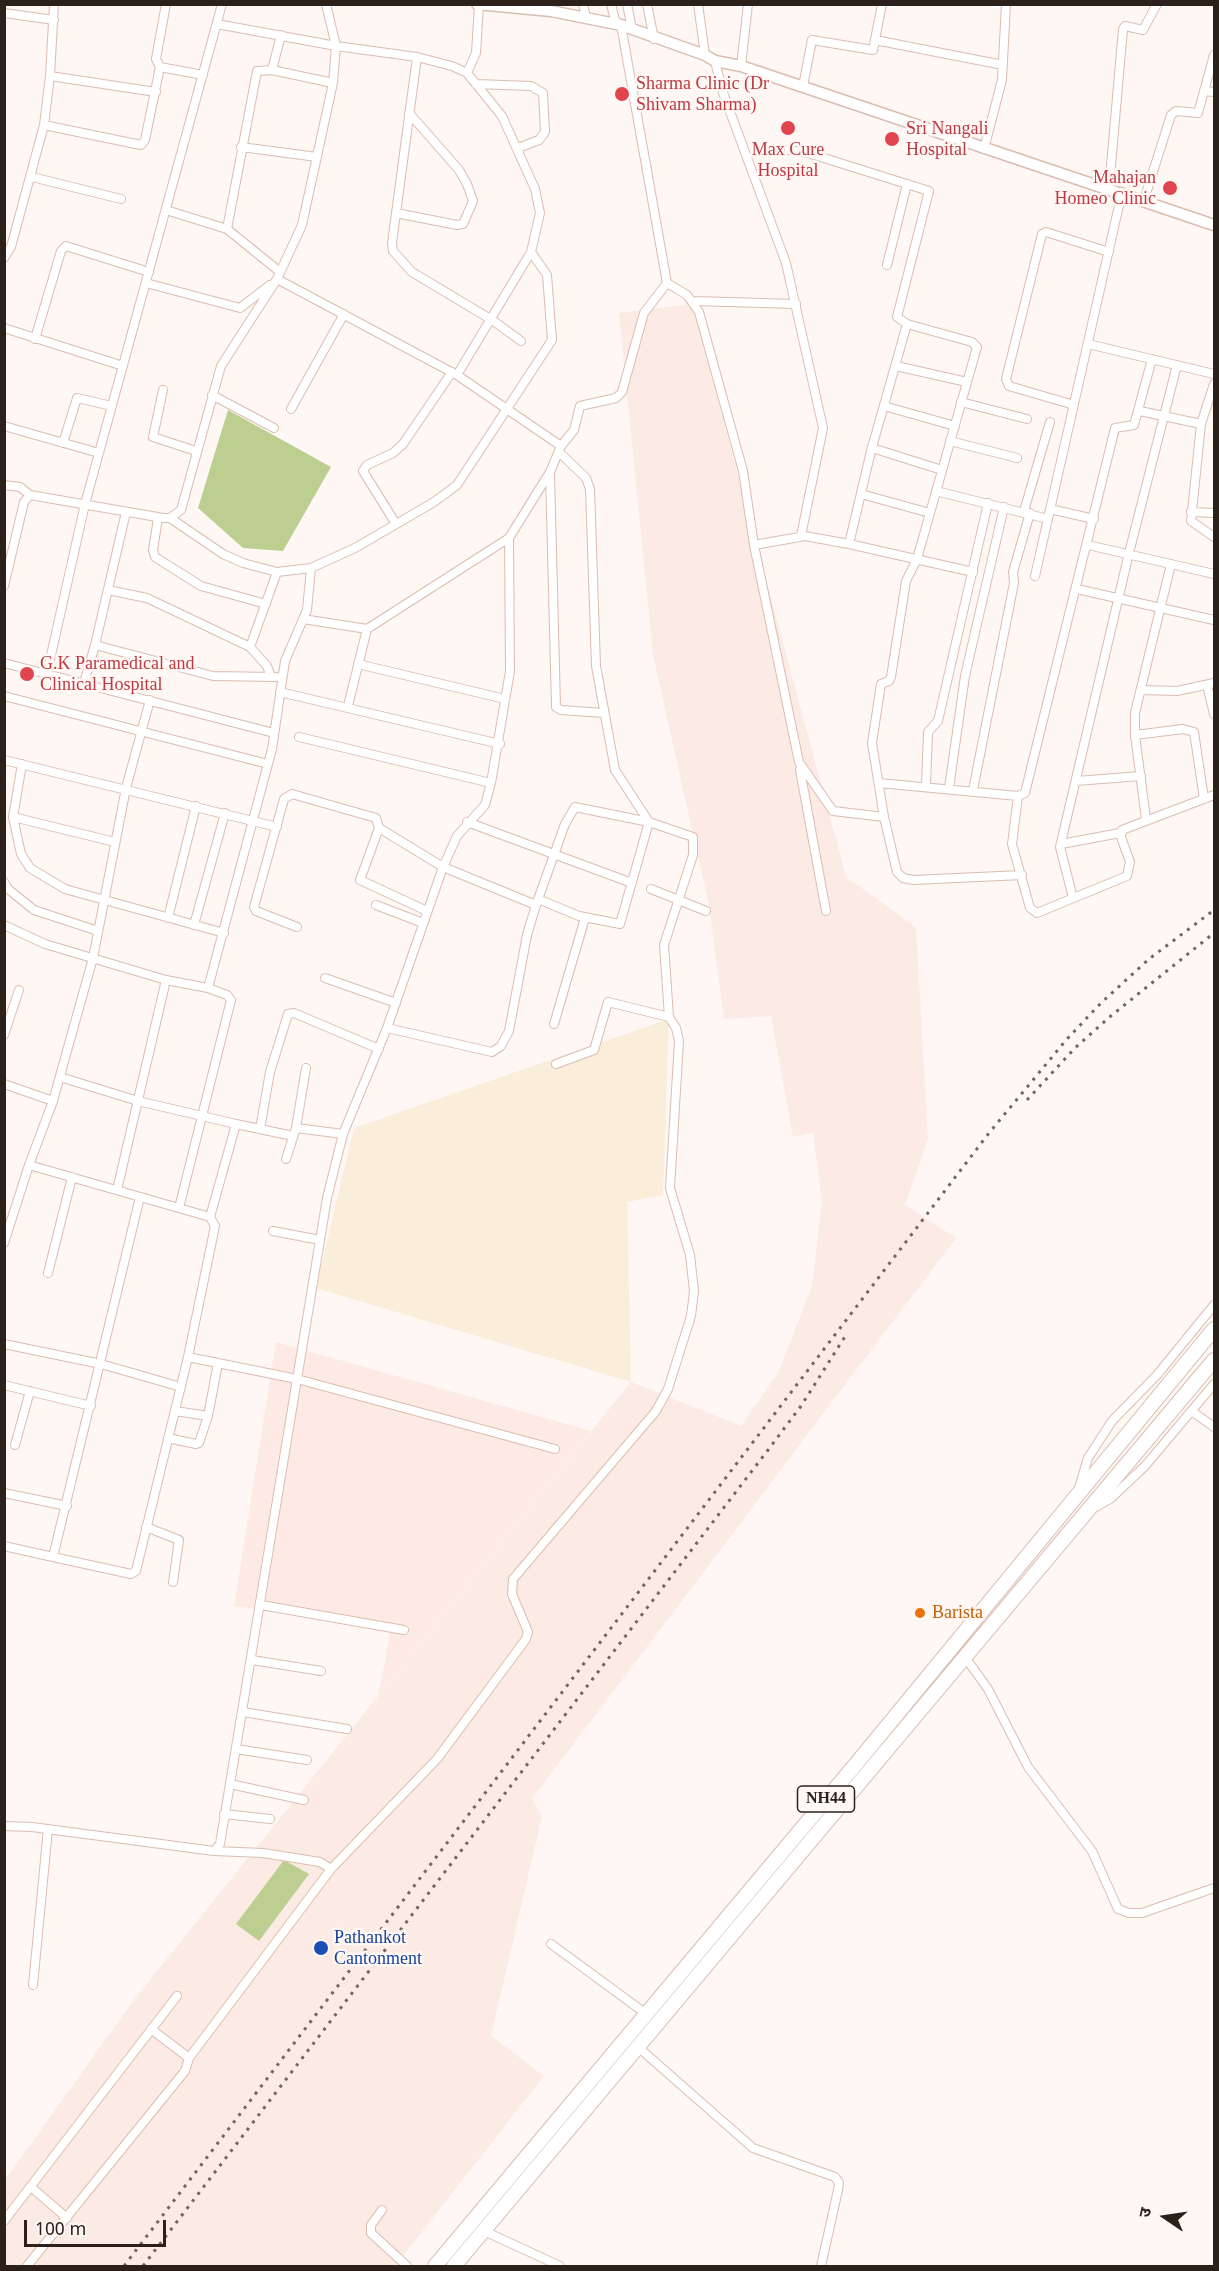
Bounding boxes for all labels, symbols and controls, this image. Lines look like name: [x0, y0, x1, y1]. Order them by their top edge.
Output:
place label: Sharma Clinic (Dr Shivam Sharma): [636, 73, 783, 116]
marker: Sharma Clinic (Dr Shivam Sharma): [613, 85, 631, 103]
place label: Sri Nangali Hospital: [906, 118, 998, 160]
marker: Max Cure Hospital: [779, 119, 797, 137]
marker: Sri Nangali Hospital: [883, 130, 901, 148]
place label: Max Cure Hospital: [748, 139, 828, 182]
place label: Mahajan Homeo Clinic: [1044, 167, 1156, 210]
marker: Mahajan Homeo Clinic: [1161, 179, 1179, 197]
place label: G.K Paramedical and Clinical Hospital: [40, 653, 215, 696]
marker: G.K Paramedical and Clinical Hospital: [18, 665, 36, 683]
place label: Barista: [932, 1602, 991, 1624]
marker: Barista: [913, 1606, 927, 1620]
road number: NH44: [798, 1786, 854, 1812]
place label: Pathankot Cantonment: [334, 1927, 440, 1970]
marker: Pathankot Cantonment: [312, 1939, 330, 1957]
north arrow: [1135, 2187, 1195, 2247]
text: उ: [1136, 2206, 1158, 2220]
scale bar: [27, 2208, 170, 2246]
text: 100 m: [35, 2219, 86, 2242]

